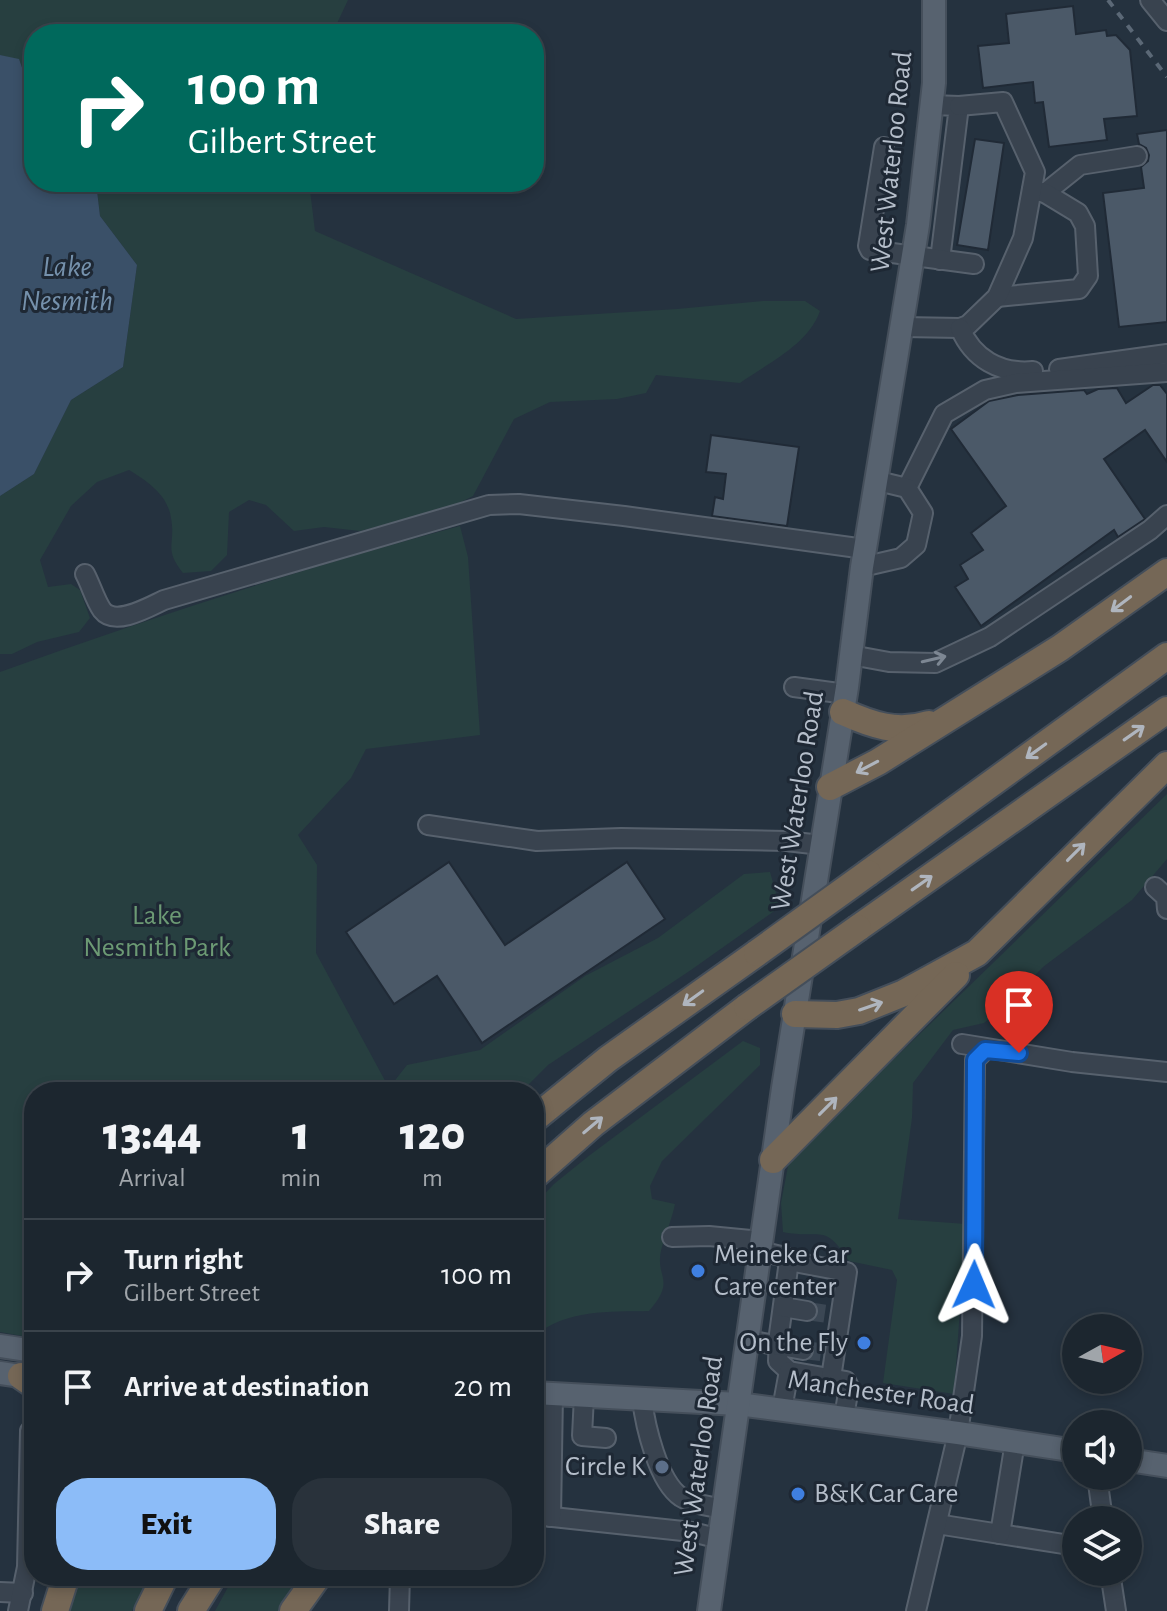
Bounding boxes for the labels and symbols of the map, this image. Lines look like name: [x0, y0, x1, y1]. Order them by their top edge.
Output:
street label: West Waterloo Road: [866, 50, 918, 274]
water label: Lake Nesmith: [21, 252, 113, 316]
one-way arrow: [1111, 595, 1132, 612]
one-way arrow: [921, 651, 947, 666]
street label: West Waterloo Road: [767, 689, 829, 913]
one-way arrow: [1123, 725, 1145, 742]
one-way arrow: [1025, 743, 1047, 759]
one-way arrow: [856, 760, 880, 775]
one-way arrow: [1066, 843, 1085, 862]
one-way arrow: [911, 875, 933, 891]
park label: Lake Nesmith Park: [83, 902, 231, 962]
pin: [985, 971, 1053, 1053]
one-way arrow: [683, 990, 705, 1006]
one-way arrow: [859, 998, 884, 1013]
one-way arrow: [818, 1097, 837, 1116]
one-way arrow: [582, 1116, 602, 1134]
place label: Meineke Car Care center: [714, 1241, 849, 1301]
position arrow: [932, 1243, 1016, 1327]
marker: Meineke Car Care center: [689, 1262, 707, 1280]
north arrow: [1062, 1314, 1142, 1394]
place label: On the Fly: [739, 1329, 848, 1357]
marker: On the Fly: [855, 1334, 873, 1352]
street label: West Waterloo Road: [670, 1354, 728, 1578]
street label: Manchester Road: [786, 1366, 976, 1420]
place label: Circle K: [565, 1453, 647, 1481]
marker: Circle K: [653, 1458, 671, 1476]
place label: B&K Car Care: [814, 1480, 958, 1508]
marker: B&K Car Care: [789, 1485, 807, 1503]

